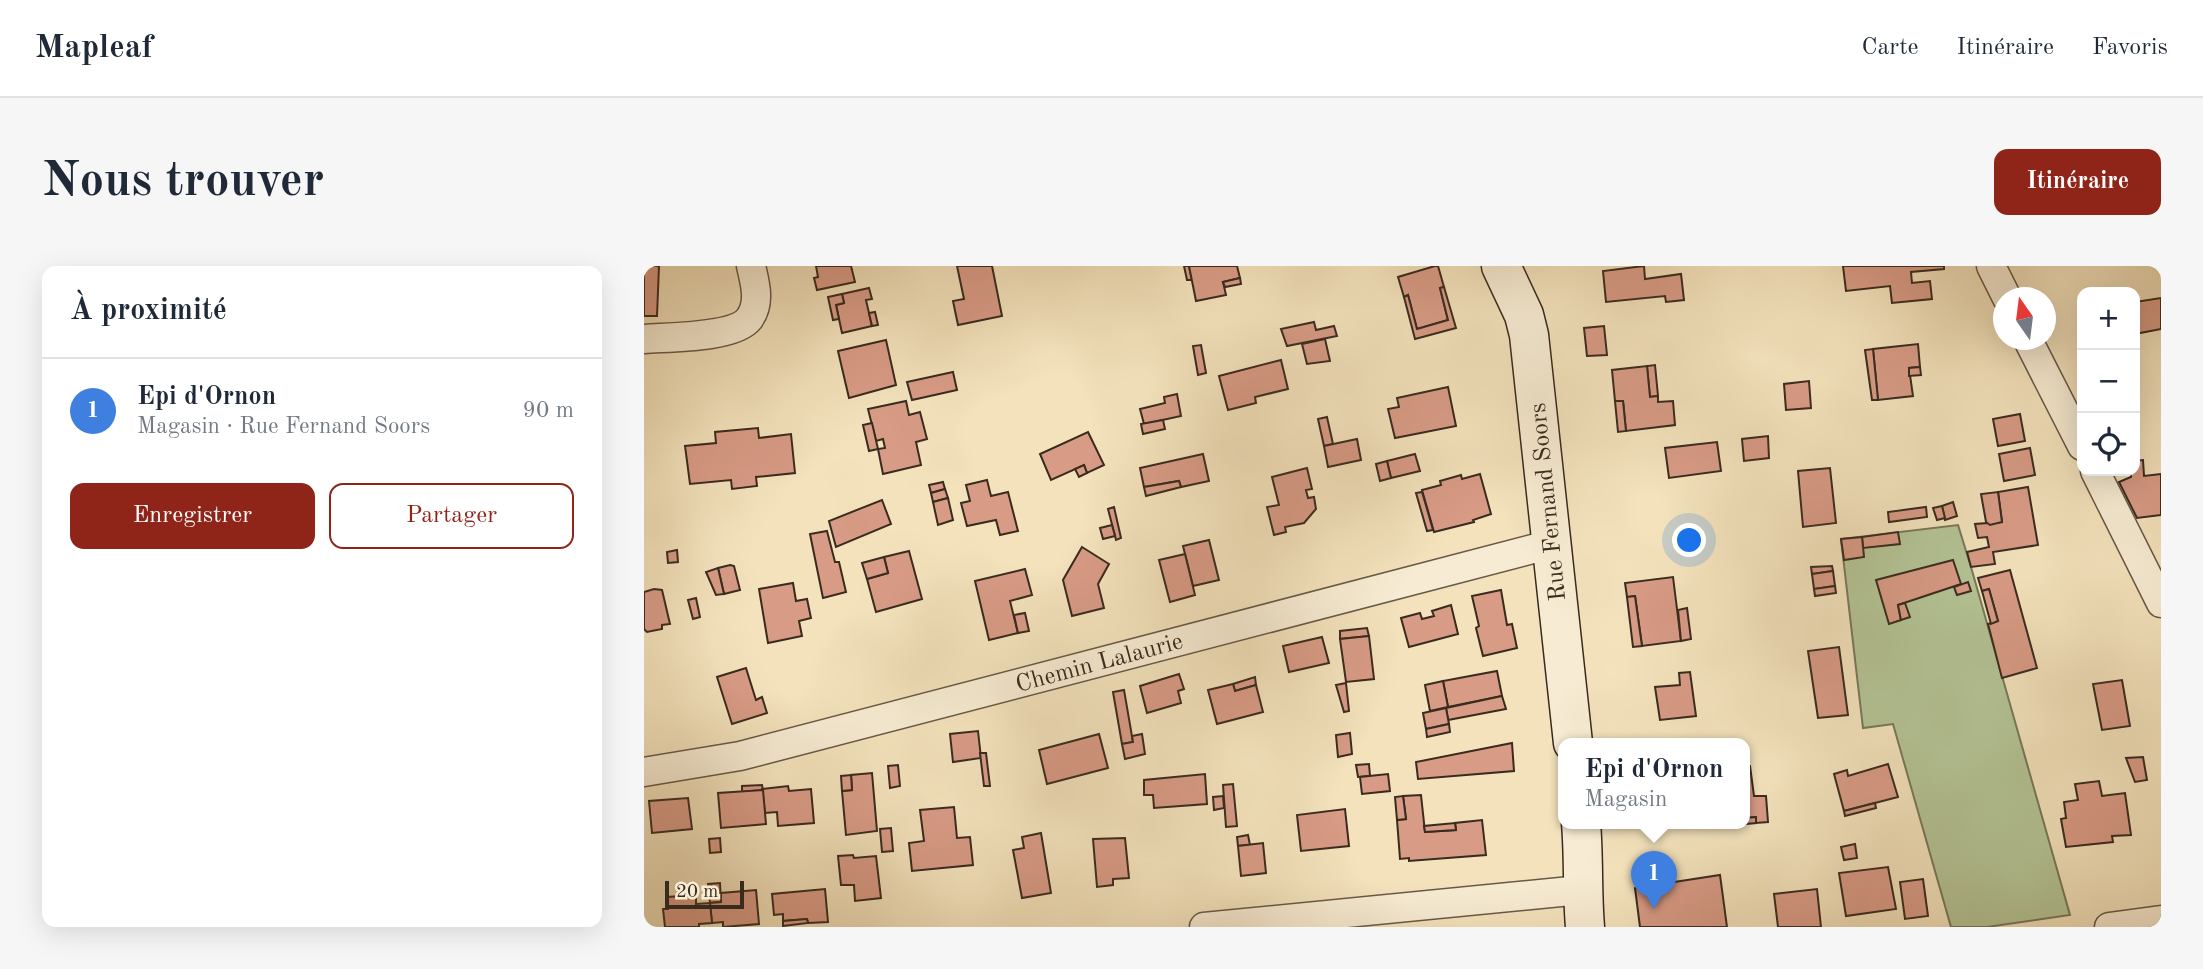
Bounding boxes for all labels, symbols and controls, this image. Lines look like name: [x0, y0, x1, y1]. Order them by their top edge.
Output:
text: Mapleaf: [35, 32, 153, 65]
text: Carte: [1861, 36, 1919, 60]
text: Itinéraire: [1957, 36, 2054, 60]
text: Favoris: [2092, 36, 2168, 60]
button: Itinéraire: [1994, 149, 2161, 215]
text: Nous trouver: [42, 158, 324, 207]
north arrow: [1993, 287, 2056, 350]
map controls: [2077, 287, 2140, 476]
button: +: [2077, 287, 2140, 350]
text: À proximité: [70, 296, 227, 326]
button: −: [2077, 350, 2140, 413]
text: Epi d'Ornon: [137, 384, 276, 410]
text: 1: [86, 399, 100, 422]
text: 90 m: [523, 399, 574, 422]
street label: Rue Fernand Soors: [1527, 402, 1571, 602]
button: locate: [2077, 413, 2140, 476]
text: Magasin · Rue Fernand Soors: [137, 415, 430, 438]
button: Enregistrer: [70, 483, 315, 549]
button: Partager: [329, 483, 574, 549]
your location: [1672, 523, 1706, 557]
street label: Chemin Lalaurie: [1013, 630, 1186, 698]
popup: [1558, 738, 1750, 829]
text: Epi d'Ornon: [1584, 757, 1724, 783]
text: Magasin: [1584, 788, 1667, 811]
pin: 1: [1631, 851, 1677, 909]
scale bar: [665, 878, 744, 910]
text: 20 m: [676, 883, 718, 902]

